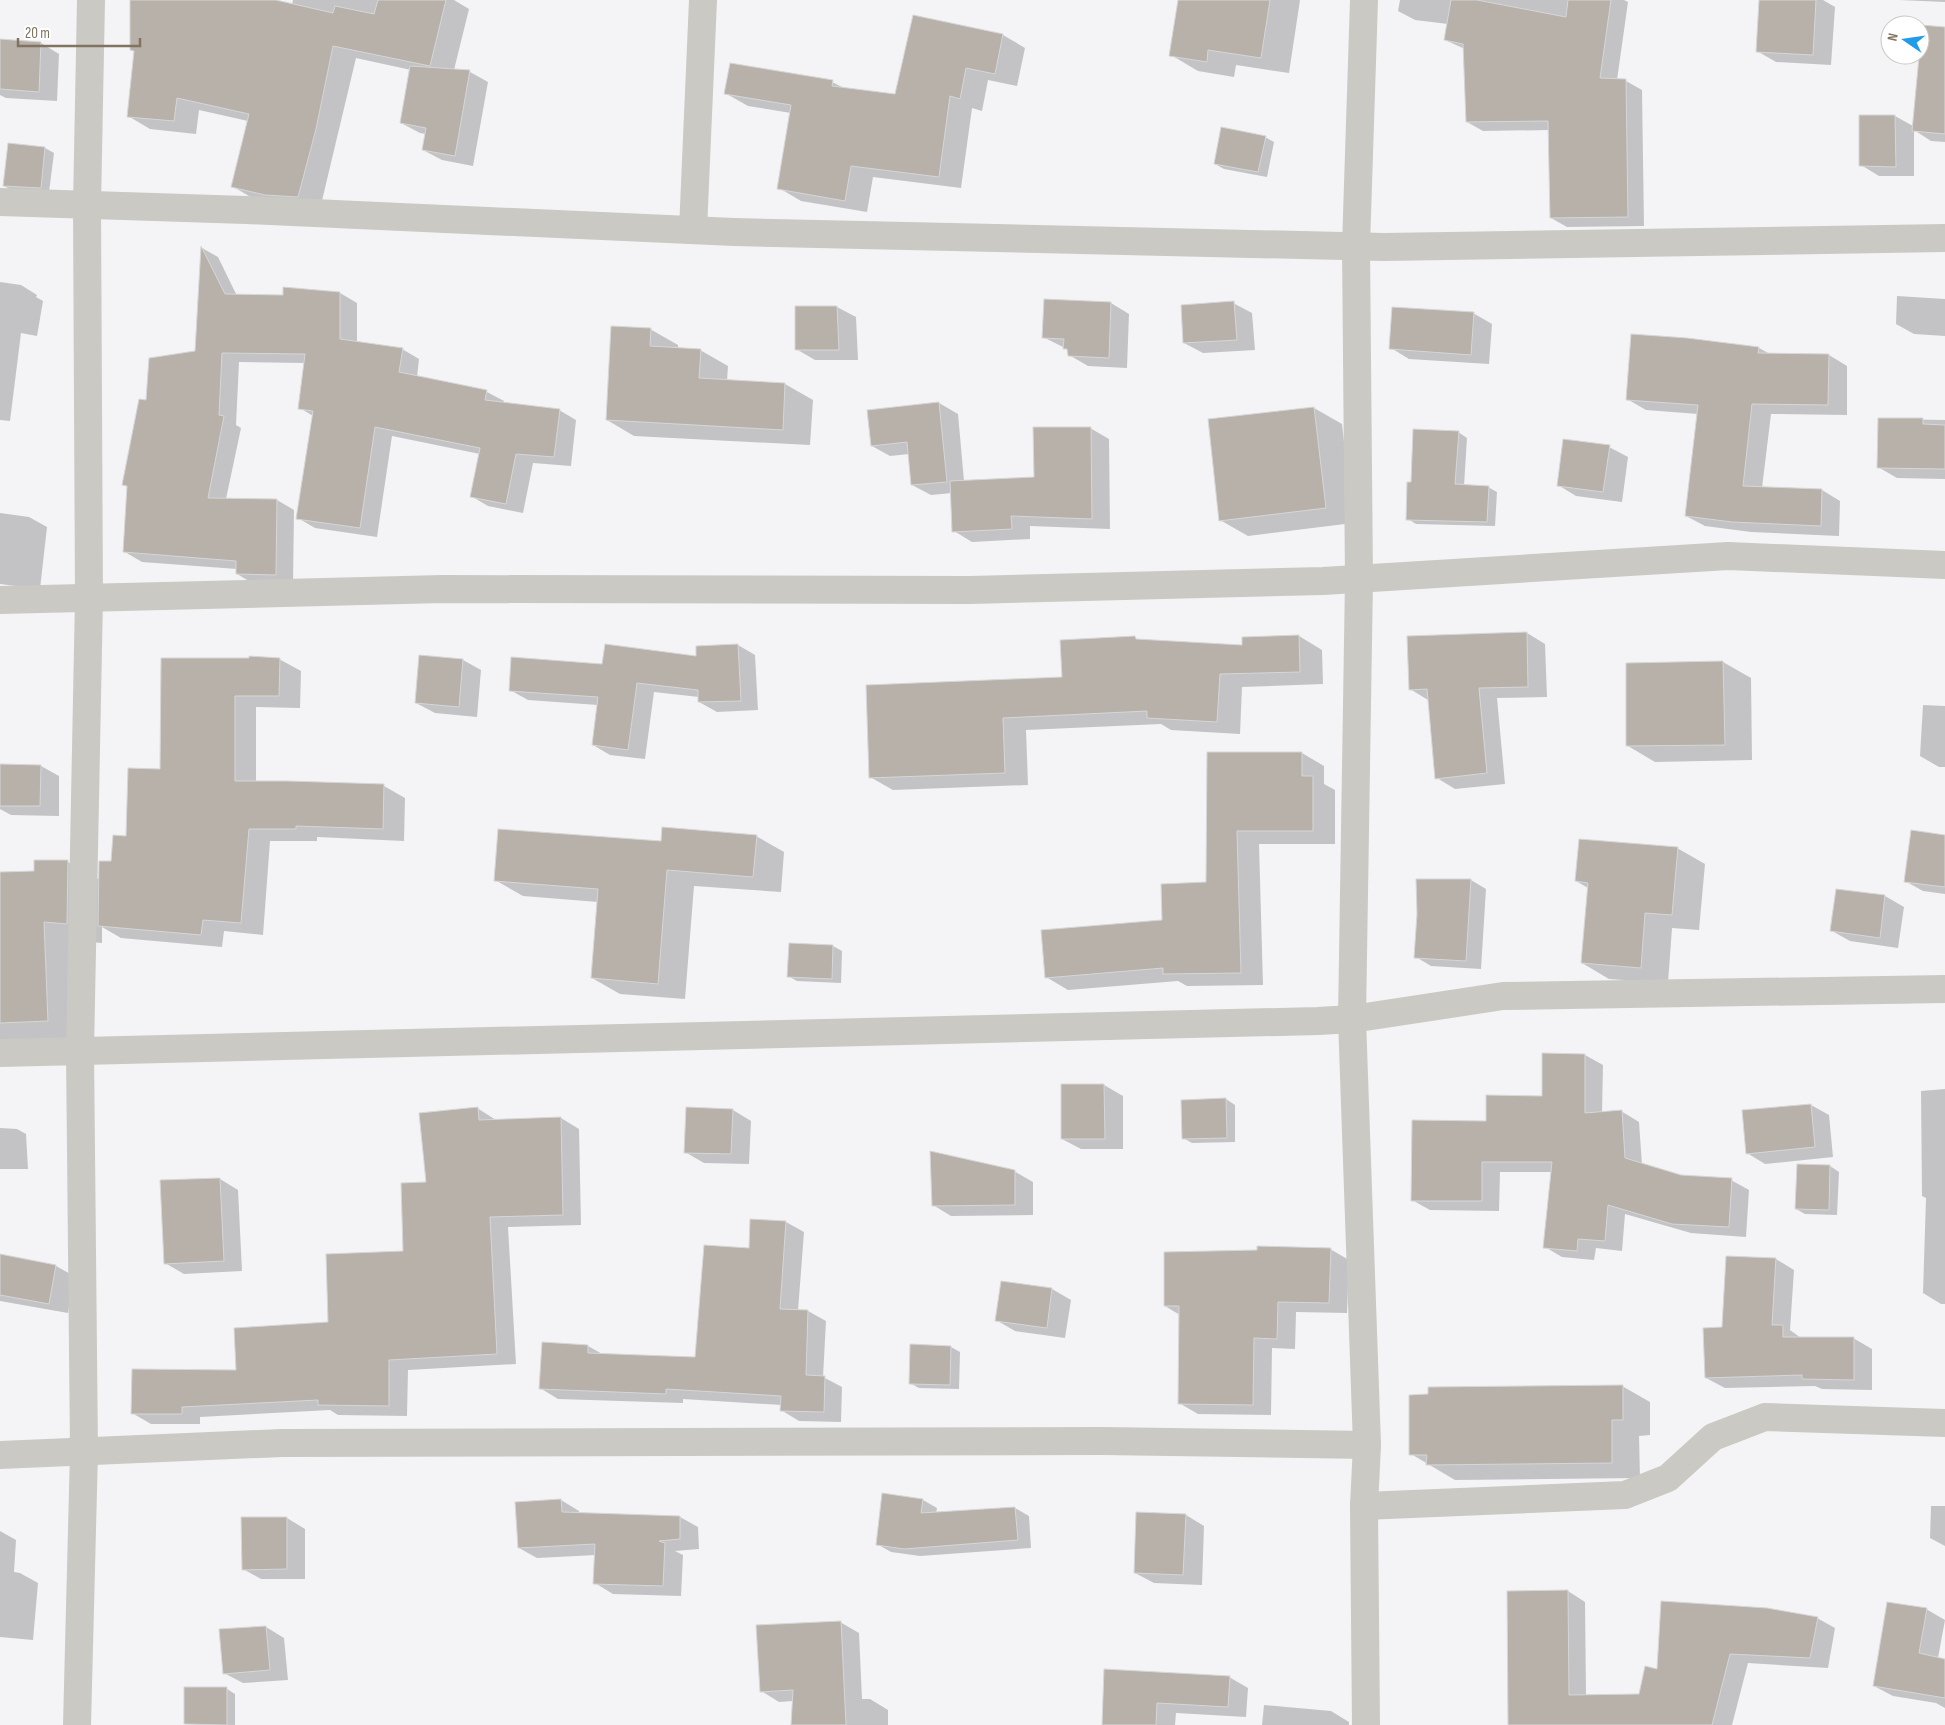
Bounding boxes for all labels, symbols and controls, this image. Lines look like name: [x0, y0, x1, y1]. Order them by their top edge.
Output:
scale bar: [18, 15, 140, 47]
north arrow: [1880, 15, 1930, 65]
text: 20 m: [25, 24, 50, 43]
text: N: [1884, 32, 1902, 43]

